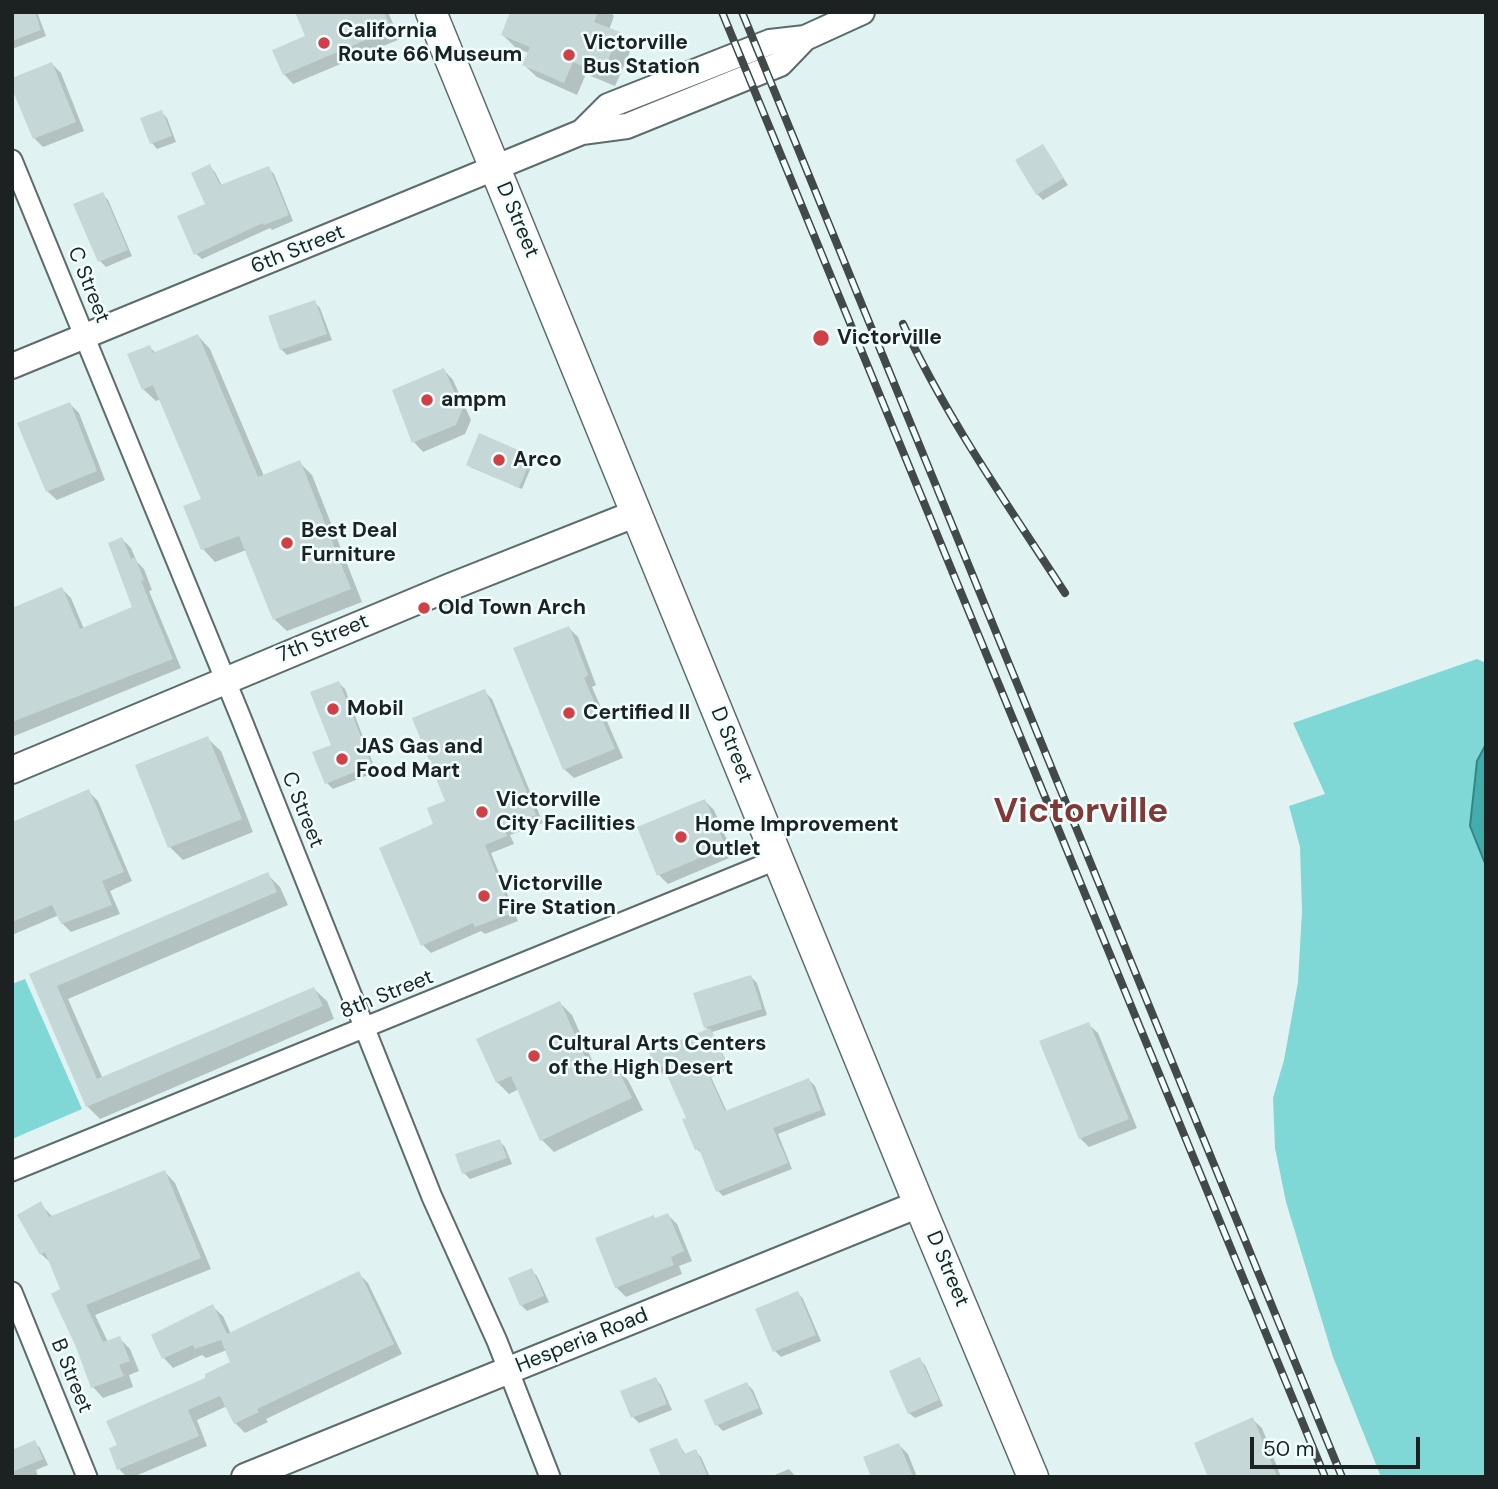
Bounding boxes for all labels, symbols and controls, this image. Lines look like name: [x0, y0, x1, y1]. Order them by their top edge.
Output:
place label: California Route 66 Museum: [338, 18, 522, 68]
place label: Victorville Bus Station: [583, 30, 700, 80]
marker: California Route 66 Museum: [316, 35, 332, 51]
marker: Victorville Bus Station: [561, 47, 577, 63]
street label: D Street: [490, 178, 544, 262]
street label: 6th Street: [248, 220, 348, 280]
street label: C Street: [61, 243, 115, 327]
place label: Victorville: [837, 325, 942, 351]
marker: Victorville: [811, 328, 831, 348]
place label: ampm: [441, 387, 507, 413]
marker: ampm: [419, 392, 435, 408]
place label: Arco: [513, 447, 562, 473]
marker: Arco: [491, 452, 507, 468]
place label: Best Deal Furniture: [301, 518, 397, 568]
marker: Best Deal Furniture: [279, 535, 295, 551]
place label: Old Town Arch: [438, 595, 586, 621]
marker: Old Town Arch: [416, 600, 432, 616]
street label: 7th Street: [273, 609, 373, 669]
place label: Mobil: [347, 696, 404, 722]
place label: Certified II: [583, 700, 690, 726]
marker: Mobil: [325, 701, 341, 717]
street label: D Street: [704, 703, 758, 787]
marker: Certified II: [561, 705, 577, 721]
place label: JAS Gas and Food Mart: [356, 734, 483, 784]
marker: JAS Gas and Food Mart: [334, 751, 350, 767]
street label: C Street: [275, 768, 329, 852]
place label: Victorville City Facilities: [496, 787, 636, 837]
district label: Victorville: [994, 792, 1168, 834]
marker: Victorville City Facilities: [474, 804, 490, 820]
place label: Home Improvement Outlet: [695, 812, 899, 862]
marker: Home Improvement Outlet: [673, 829, 689, 845]
place label: Victorville Fire Station: [498, 871, 616, 921]
marker: Victorville Fire Station: [476, 888, 492, 904]
street label: 8th Street: [337, 965, 437, 1025]
place label: Cultural Arts Centers of the High Desert: [548, 1031, 767, 1081]
marker: Cultural Arts Centers of the High Desert: [526, 1048, 542, 1064]
street label: D Street: [920, 1227, 974, 1311]
street label: Hesperia Road: [512, 1303, 652, 1379]
street label: B Street: [45, 1335, 97, 1417]
scale bar: [1253, 1422, 1423, 1466]
text: 50 m: [1263, 1435, 1314, 1463]

